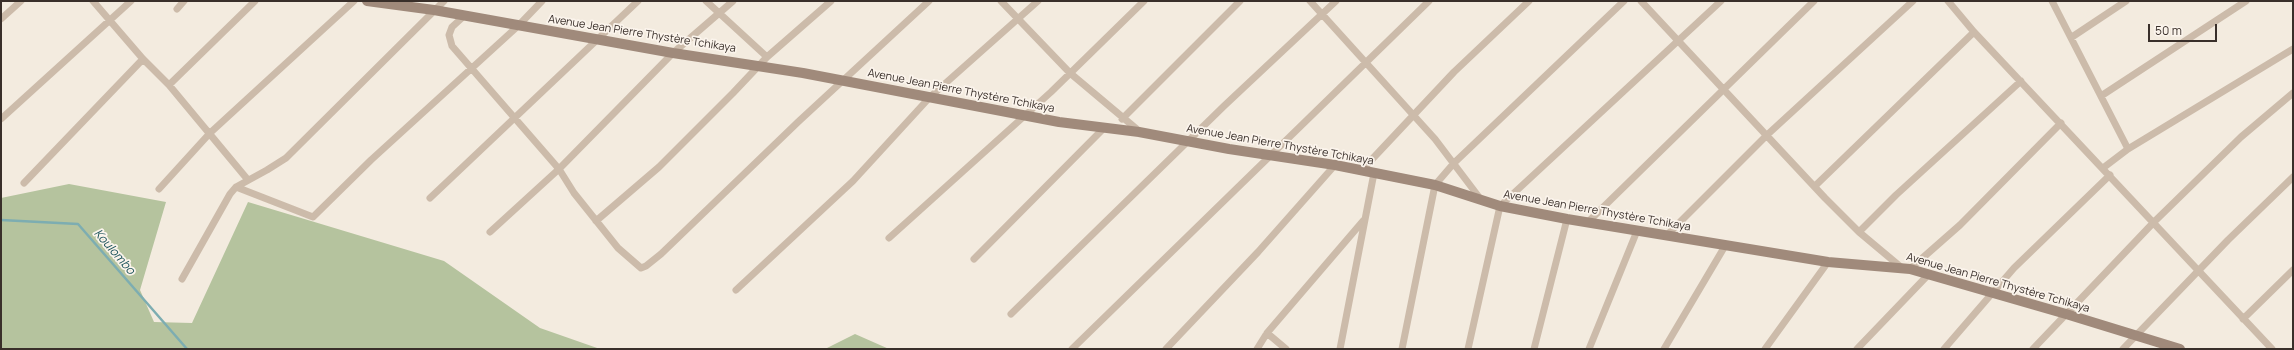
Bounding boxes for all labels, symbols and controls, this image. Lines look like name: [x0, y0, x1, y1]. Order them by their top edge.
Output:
street label: Avenue Jean Pierre Thystère Tchikaya: [547, 13, 737, 55]
scale bar: [2150, 16, 2219, 42]
text: 50 m: [2155, 22, 2182, 39]
street label: Avenue Jean Pierre Thystère Tchikaya: [866, 66, 1056, 116]
street label: Avenue Jean Pierre Thystère Tchikaya: [1185, 122, 1375, 168]
street label: Avenue Jean Pierre Thystère Tchikaya: [1502, 188, 1692, 234]
water label: Koulombo: [90, 226, 138, 278]
street label: Avenue Jean Pierre Thystère Tchikaya: [1905, 250, 2091, 316]

